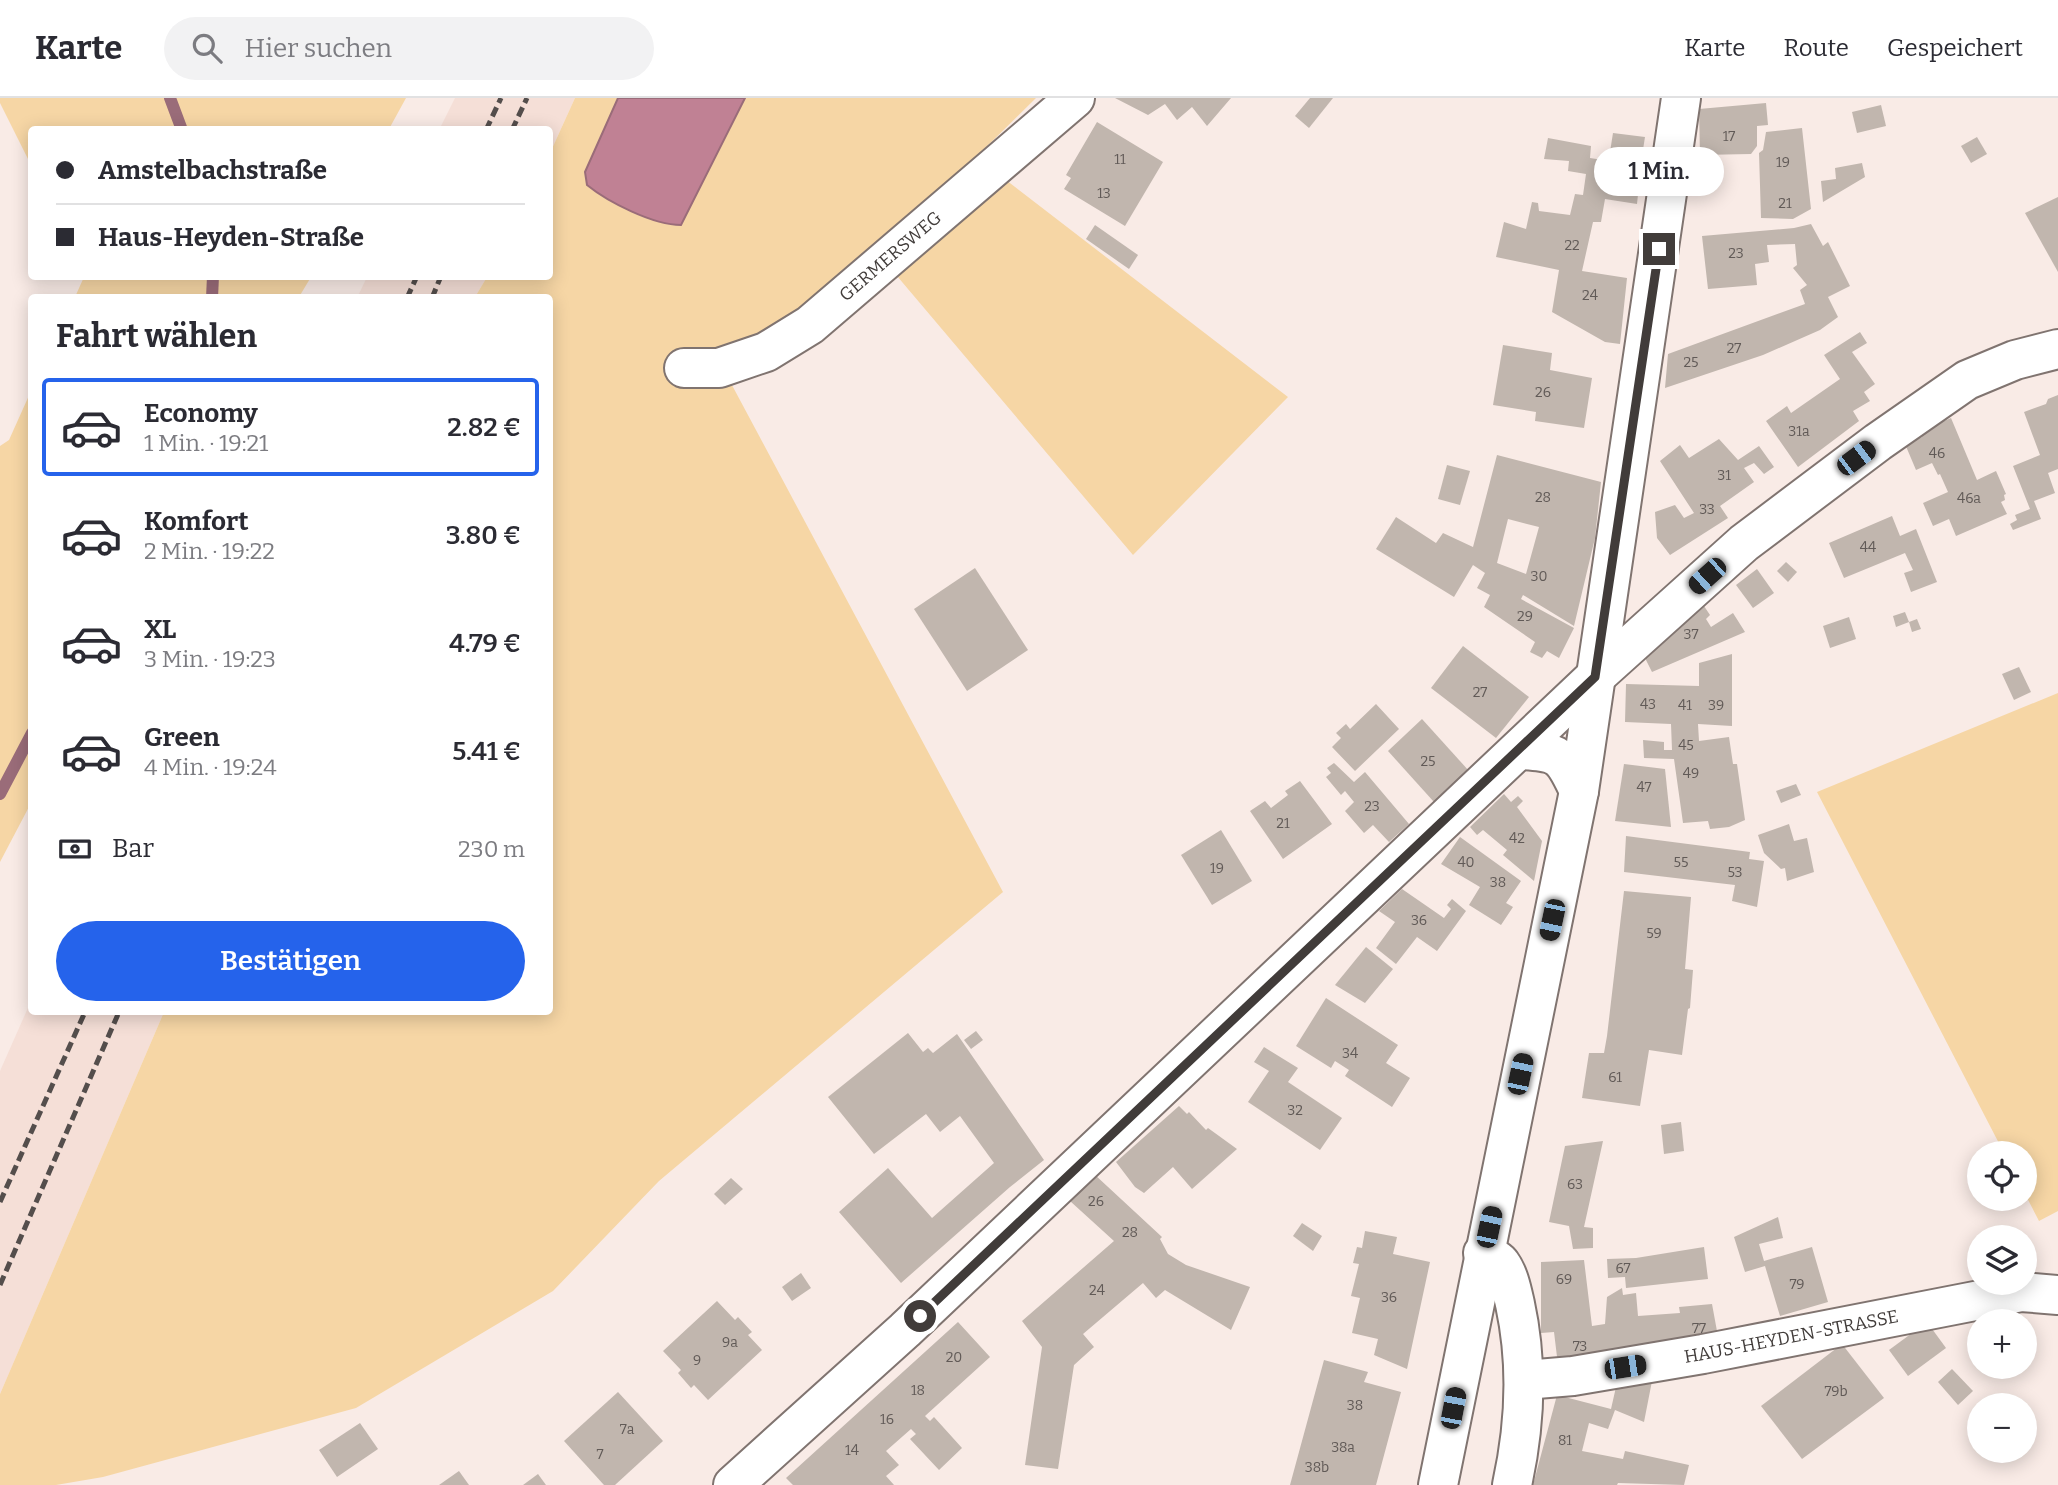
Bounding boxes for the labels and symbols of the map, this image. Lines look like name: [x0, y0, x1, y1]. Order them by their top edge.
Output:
house number: 17: [1723, 128, 1735, 145]
callout: 1 Min.: [1594, 148, 1724, 197]
house number: 11: [1114, 151, 1126, 168]
house number: 19: [1776, 154, 1790, 171]
house number: 13: [1097, 185, 1111, 202]
house number: 21: [1778, 195, 1792, 212]
street label: GERMERSWEG: [835, 206, 946, 306]
route end: [1643, 233, 1675, 265]
house number: 22: [1564, 237, 1580, 254]
house number: 23: [1728, 245, 1744, 262]
house number: 24: [1582, 287, 1598, 304]
house number: 27: [1727, 340, 1741, 357]
house number: 25: [1683, 354, 1699, 371]
house number: 26: [1535, 384, 1551, 401]
house number: 31a: [1788, 423, 1810, 440]
car: [1833, 437, 1880, 479]
house number: 46: [1929, 445, 1945, 462]
house number: 31: [1717, 467, 1731, 484]
house number: 28: [1535, 489, 1551, 506]
house number: 46a: [1957, 490, 1981, 507]
house number: 33: [1699, 501, 1715, 518]
house number: 44: [1860, 539, 1876, 556]
car: [1685, 554, 1730, 598]
house number: 30: [1531, 568, 1547, 585]
house number: 29: [1517, 608, 1533, 625]
house number: 37: [1683, 626, 1699, 643]
house number: 27: [1473, 684, 1487, 701]
house number: 43: [1640, 696, 1656, 713]
house number: 41: [1678, 697, 1692, 714]
house number: 39: [1708, 697, 1724, 714]
house number: 45: [1678, 737, 1694, 754]
house number: 25: [1420, 753, 1436, 770]
house number: 49: [1683, 765, 1699, 782]
house number: 47: [1636, 779, 1652, 796]
house number: 23: [1364, 798, 1380, 815]
house number: 21: [1276, 815, 1290, 832]
house number: 42: [1509, 830, 1525, 847]
house number: 40: [1457, 854, 1475, 871]
house number: 55: [1674, 854, 1688, 871]
house number: 19: [1210, 860, 1224, 877]
house number: 53: [1727, 864, 1743, 881]
house number: 38: [1490, 874, 1506, 891]
car: [1538, 897, 1567, 943]
house number: 36: [1411, 912, 1427, 929]
house number: 59: [1646, 925, 1662, 942]
house number: 34: [1342, 1045, 1358, 1062]
car: [1506, 1051, 1535, 1097]
house number: 61: [1608, 1069, 1622, 1086]
house number: 32: [1287, 1102, 1303, 1119]
house number: 63: [1567, 1176, 1583, 1193]
house number: 26: [1088, 1193, 1104, 1210]
car: [1475, 1204, 1504, 1250]
house number: 28: [1122, 1224, 1138, 1241]
house number: 67: [1615, 1260, 1631, 1277]
house number: 69: [1556, 1271, 1572, 1288]
house number: 79: [1790, 1276, 1805, 1293]
house number: 24: [1089, 1282, 1105, 1299]
house number: 36: [1381, 1289, 1397, 1306]
route start: [904, 1300, 936, 1332]
street label: HAUS-HEYDEN-STRASSE: [1683, 1305, 1900, 1368]
house number: 77: [1692, 1320, 1706, 1337]
house number: 9a: [722, 1334, 738, 1351]
house number: 73: [1573, 1338, 1587, 1355]
house number: 20: [946, 1349, 962, 1366]
house number: 9: [693, 1352, 701, 1369]
car: [1603, 1353, 1648, 1381]
house number: 18: [911, 1382, 925, 1399]
house number: 79b: [1824, 1383, 1848, 1400]
car: [1439, 1385, 1468, 1431]
house number: 38: [1347, 1397, 1363, 1414]
house number: 16: [880, 1411, 894, 1428]
house number: 7a: [620, 1421, 635, 1438]
house number: 81: [1558, 1432, 1572, 1449]
house number: 38a: [1331, 1439, 1355, 1456]
house number: 14: [845, 1442, 859, 1459]
house number: 7: [596, 1446, 604, 1463]
house number: 38b: [1305, 1459, 1329, 1476]

